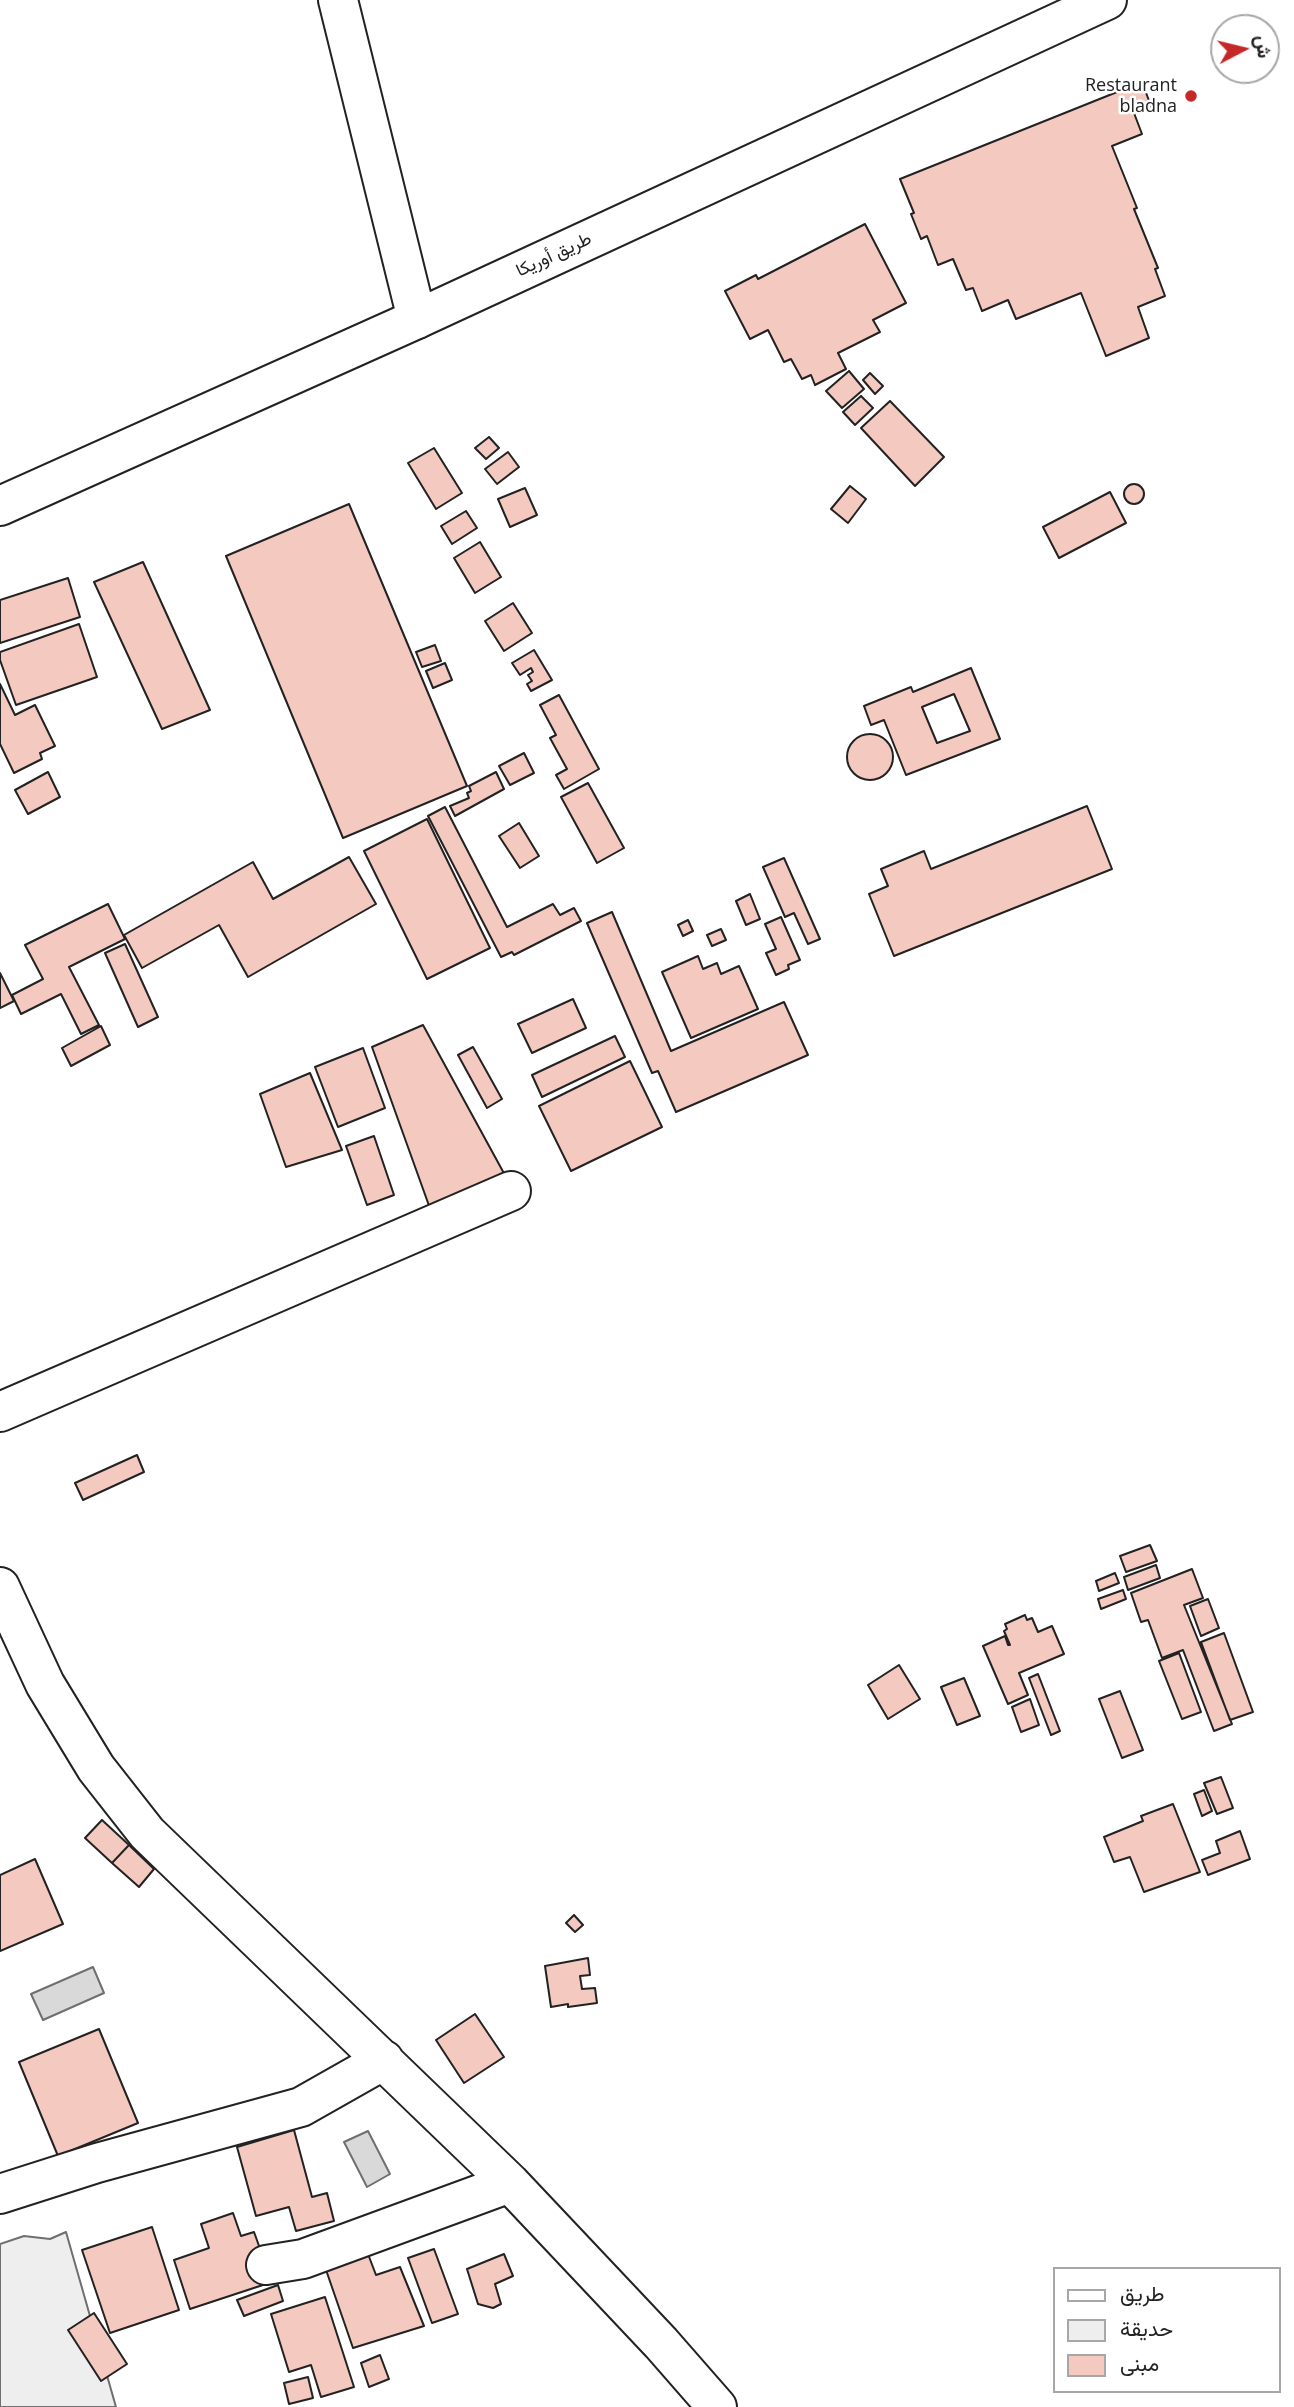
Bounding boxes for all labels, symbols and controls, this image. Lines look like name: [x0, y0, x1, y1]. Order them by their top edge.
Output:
north arrow: [1210, 14, 1280, 84]
text: ش: [1250, 34, 1278, 60]
place label: Restaurant bladna: [1085, 75, 1177, 118]
marker: Restaurant bladna: [1183, 88, 1199, 104]
street label: طريق أوريكا: [513, 228, 595, 282]
legend: [1052, 2267, 1280, 2393]
text: طريق: [1120, 2279, 1165, 2307]
text: حديقة: [1120, 2314, 1173, 2342]
text: مبنى: [1120, 2349, 1159, 2377]

